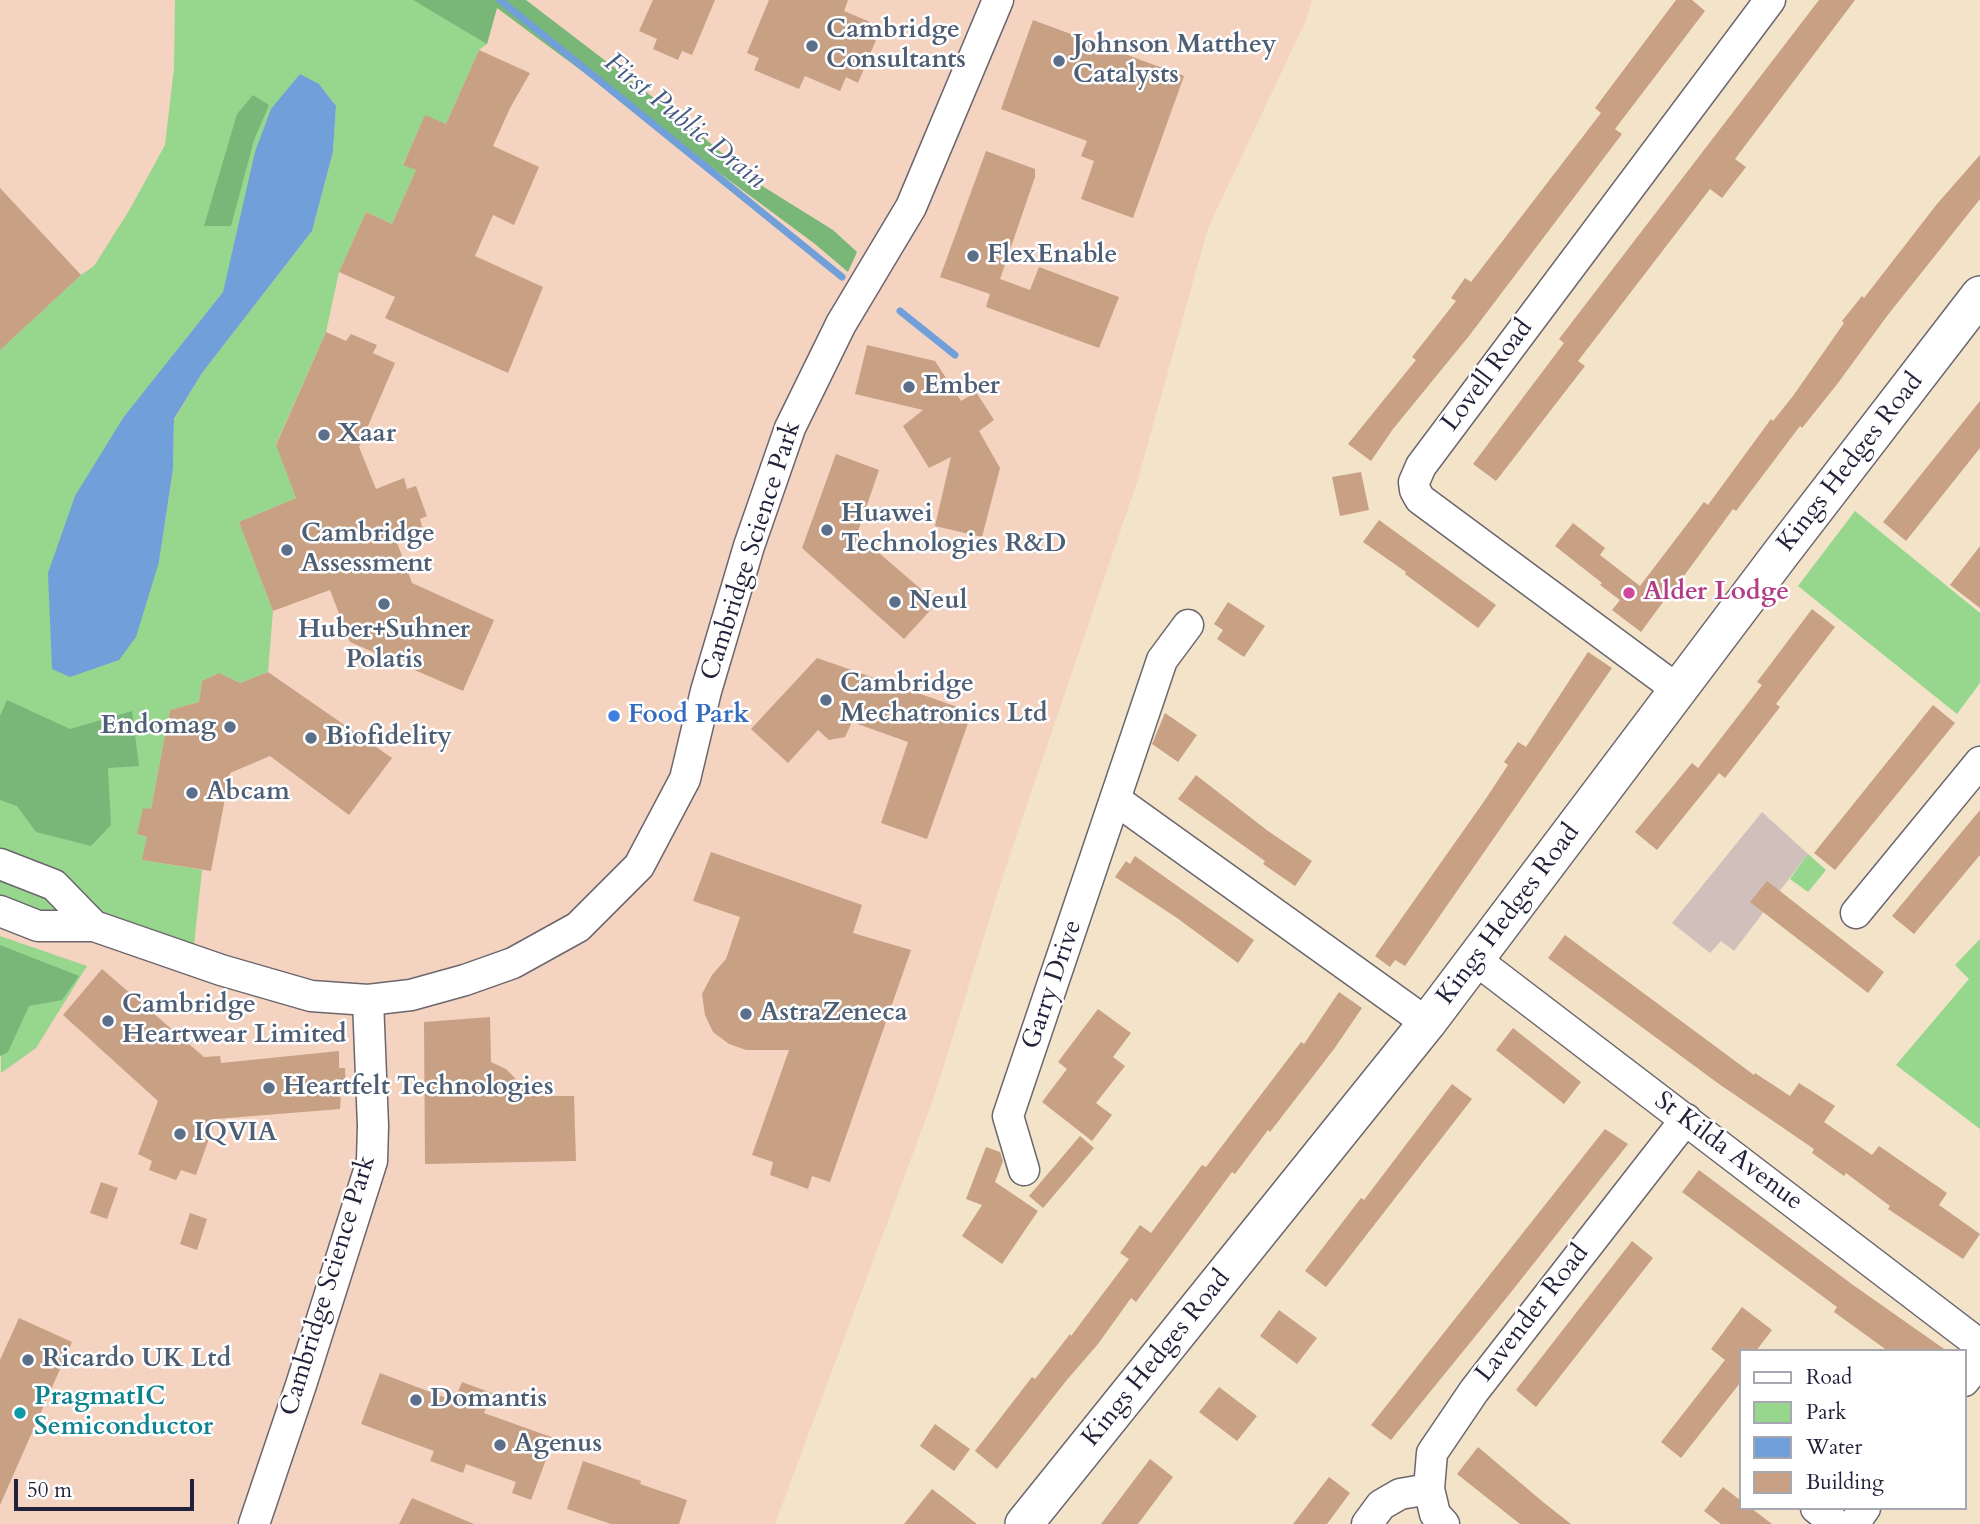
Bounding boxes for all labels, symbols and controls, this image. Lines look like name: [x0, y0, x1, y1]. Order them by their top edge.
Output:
place label: Cambridge Consultants: [826, 15, 966, 76]
place label: Johnson Matthey Catalysts: [1073, 30, 1276, 92]
marker: Cambridge Consultants: [804, 38, 820, 54]
water label: First Public Drain: [597, 47, 771, 197]
marker: Johnson Matthey Catalysts: [1051, 53, 1067, 69]
place label: FlexEnable: [987, 240, 1117, 272]
marker: FlexEnable: [965, 248, 981, 264]
street label: Lovell Road: [1436, 314, 1540, 438]
street label: Kings Hedges Road: [1772, 367, 1930, 559]
place label: Ember: [923, 371, 1000, 403]
marker: Ember: [901, 379, 917, 395]
street label: Cambridge Science Park: [695, 418, 809, 684]
place label: Xaar: [338, 419, 396, 451]
marker: Xaar: [316, 427, 332, 443]
place label: Huawei Technologies R&D: [841, 499, 1066, 560]
place label: Cambridge Assessment: [301, 519, 435, 580]
marker: Huawei Technologies R&D: [819, 522, 835, 538]
marker: Cambridge Assessment: [279, 542, 295, 558]
place label: Alder Lodge: [1643, 577, 1789, 609]
marker: Alder Lodge: [1621, 585, 1637, 601]
place label: Neul: [909, 586, 967, 618]
marker: Neul: [887, 594, 903, 610]
marker: Huber+Suhner Polatis: [376, 596, 392, 612]
place label: Huber+Suhner Polatis: [298, 615, 470, 676]
place label: Cambridge Mechatronics Ltd: [840, 669, 1048, 730]
marker: Cambridge Mechatronics Ltd: [818, 692, 834, 708]
place label: Food Park: [628, 700, 750, 732]
marker: Food Park: [606, 708, 622, 724]
place label: Endomag: [100, 711, 216, 743]
marker: Endomag: [222, 719, 238, 735]
place label: Biofidelity: [325, 722, 452, 754]
marker: Biofidelity: [303, 730, 319, 746]
place label: Abcam: [206, 777, 290, 809]
marker: Abcam: [184, 785, 200, 801]
street label: Kings Hedges Road: [1431, 818, 1587, 1012]
street label: Garry Drive: [1016, 916, 1090, 1054]
place label: Cambridge Heartwear Limited: [122, 990, 347, 1052]
place label: AstraZeneca: [760, 998, 908, 1030]
marker: AstraZeneca: [738, 1006, 754, 1022]
marker: Cambridge Heartwear Limited: [100, 1013, 116, 1029]
place label: Heartfelt Technologies: [283, 1072, 554, 1104]
marker: Heartfelt Technologies: [261, 1080, 277, 1096]
street label: St Kilda Avenue: [1648, 1086, 1808, 1218]
place label: IQVIA: [194, 1118, 277, 1150]
marker: IQVIA: [172, 1126, 188, 1142]
street label: Cambridge Science Park: [275, 1152, 383, 1420]
street label: Lavender Road: [1470, 1239, 1596, 1389]
street label: Kings Hedges Road: [1076, 1264, 1238, 1454]
place label: Ricardo UK Ltd: [42, 1344, 231, 1376]
legend: [1738, 1349, 1966, 1510]
marker: Ricardo UK Ltd: [20, 1352, 36, 1368]
text: Road: [1806, 1363, 1852, 1392]
place label: PragmatIC Semiconductor: [34, 1382, 213, 1444]
place label: Domantis: [430, 1384, 547, 1416]
marker: Domantis: [408, 1392, 424, 1408]
text: Park: [1806, 1398, 1846, 1427]
marker: PragmatIC Semiconductor: [12, 1405, 28, 1421]
place label: Agenus: [514, 1429, 602, 1461]
text: Water: [1806, 1433, 1862, 1462]
marker: Agenus: [492, 1437, 508, 1453]
scale bar: [18, 1464, 198, 1508]
text: Building: [1806, 1468, 1884, 1497]
text: 50 m: [27, 1476, 72, 1505]

